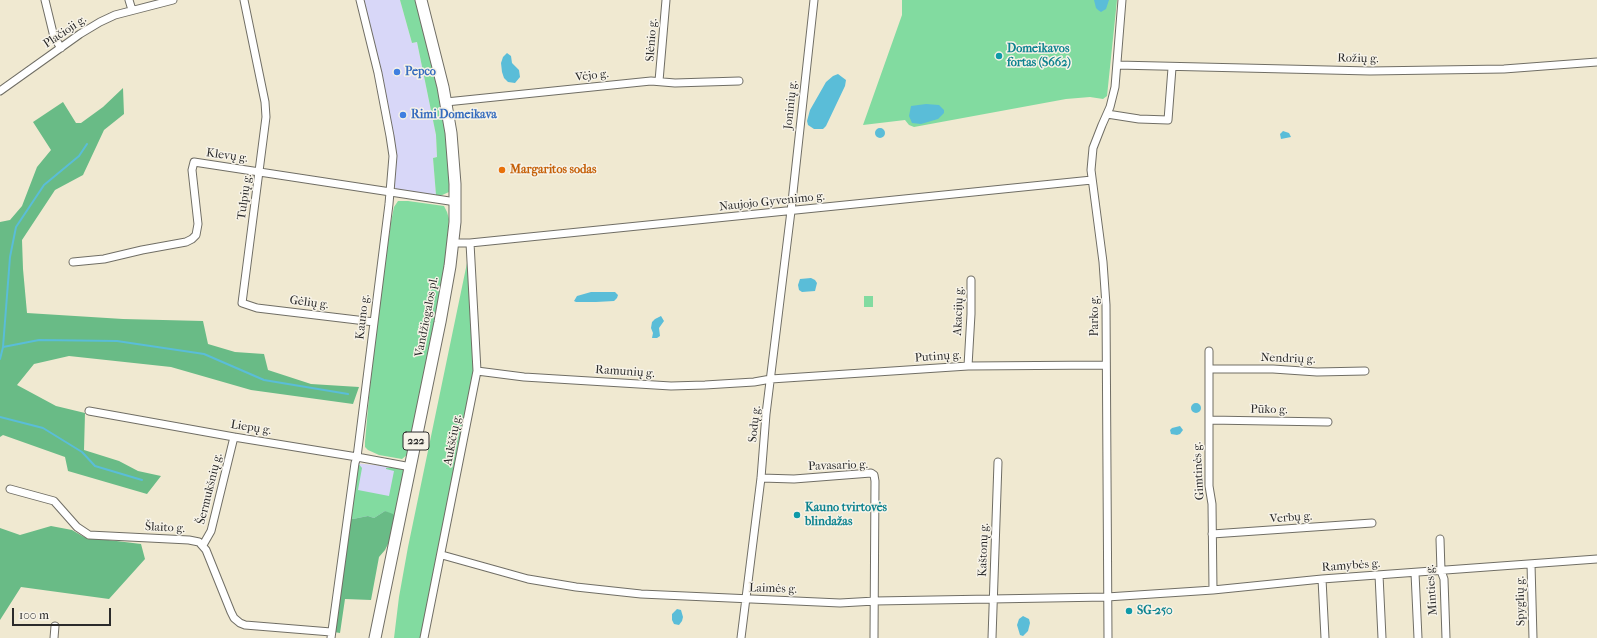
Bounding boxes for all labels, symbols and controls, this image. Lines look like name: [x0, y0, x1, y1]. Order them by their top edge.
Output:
street label: Plačioji g.: [41, 12, 89, 52]
street label: Slėnio g.: [643, 18, 661, 62]
place label: Domeikavos fortas (S662): [1007, 42, 1071, 70]
marker: Domeikavos fortas (S662): [994, 51, 1004, 61]
street label: Rožių g.: [1337, 51, 1379, 67]
place label: Pepco: [405, 65, 436, 79]
marker: Pepco: [392, 67, 402, 77]
street label: Vėjo g.: [575, 67, 609, 85]
street label: Joninių g.: [781, 80, 801, 130]
place label: Rimi Domeikava: [411, 108, 497, 122]
marker: Rimi Domeikava: [398, 110, 408, 120]
street label: Klevų g.: [205, 146, 249, 166]
place label: Margaritos sodas: [510, 163, 597, 177]
marker: Margaritos sodas: [497, 165, 507, 175]
street label: Tulpių g.: [235, 173, 255, 221]
street label: Naujojo Gyvenimo g.: [718, 189, 826, 215]
street label: Vandžiogalos pl.: [412, 276, 442, 358]
street label: Akacijų g.: [951, 286, 967, 336]
street label: Gėlių g.: [289, 293, 329, 313]
street label: Kauno g.: [353, 294, 373, 340]
street label: Parko g.: [1088, 295, 1102, 337]
street label: Putinų g.: [914, 348, 962, 366]
street label: Nendrių g.: [1260, 351, 1316, 367]
street label: Ramunių g.: [595, 363, 655, 381]
street label: Pūko g.: [1250, 402, 1288, 418]
street label: Sodų g.: [746, 405, 764, 443]
street label: Aukščių g.: [441, 413, 465, 467]
street label: Liepų g.: [230, 418, 272, 438]
road number: 222: [403, 432, 429, 450]
street label: Gimtinės g.: [1190, 442, 1208, 500]
street label: Šermukšnių g.: [194, 452, 226, 526]
street label: Pavasario g.: [808, 458, 868, 474]
place label: Kauno tvirtovės blindažas: [805, 501, 887, 529]
street label: Verbų g.: [1269, 509, 1313, 527]
marker: Kauno tvirtovės blindažas: [792, 510, 802, 520]
street label: Šlaito g.: [145, 520, 185, 536]
street label: Kaštonų g.: [976, 523, 992, 577]
street label: Ramybės g.: [1321, 557, 1381, 575]
street label: Minties g.: [1423, 564, 1441, 616]
street label: Spyglių g.: [1513, 576, 1529, 626]
street label: Laimės g.: [749, 581, 797, 597]
scale bar: [14, 600, 113, 626]
place label: SG-250: [1137, 604, 1173, 618]
marker: SG-250: [1124, 606, 1134, 616]
text: 100 m: [19, 608, 49, 622]

